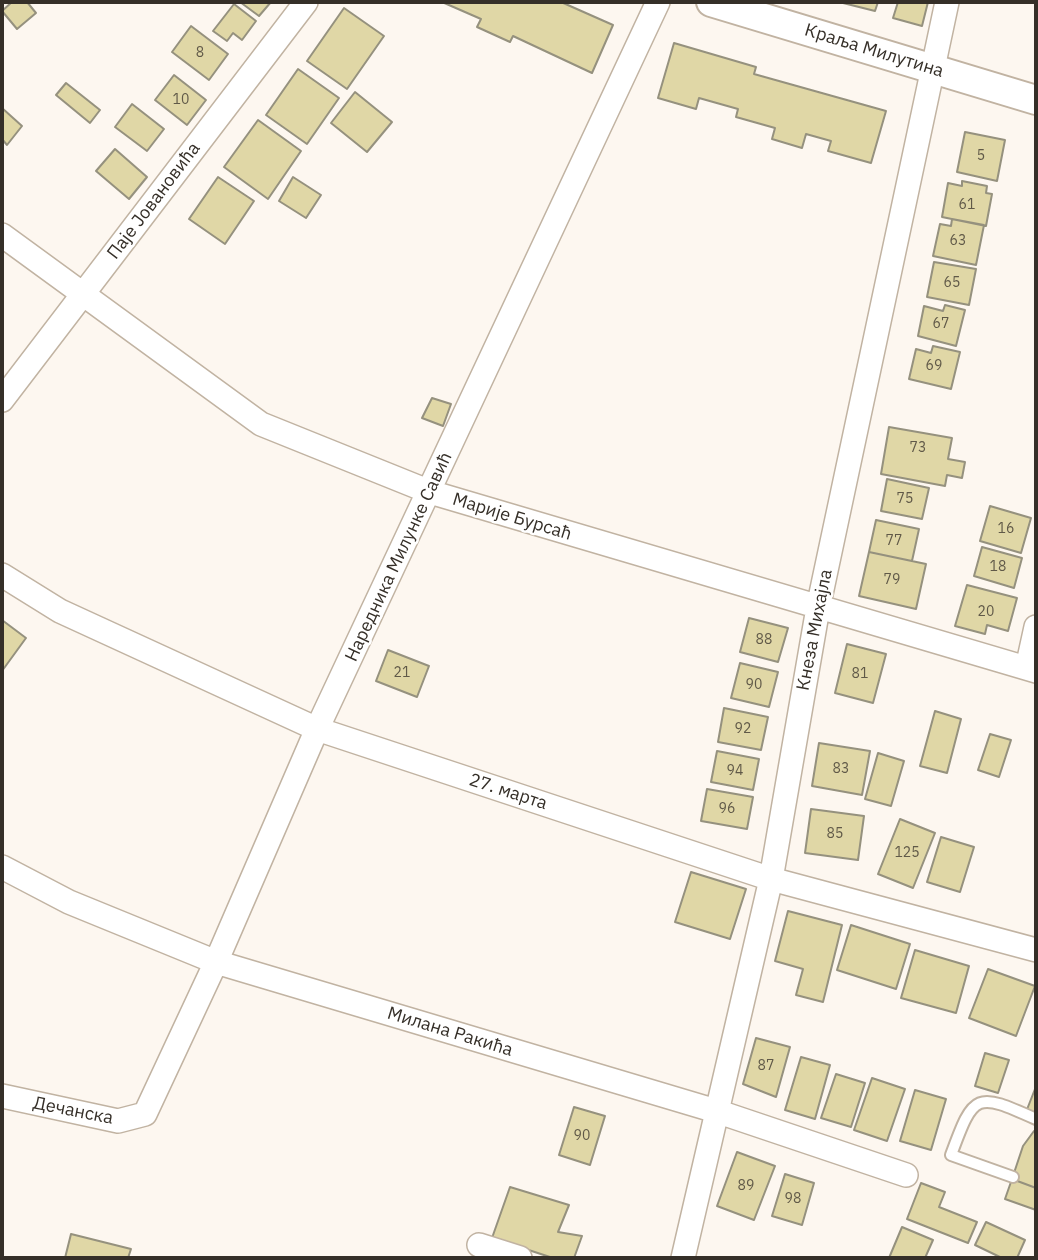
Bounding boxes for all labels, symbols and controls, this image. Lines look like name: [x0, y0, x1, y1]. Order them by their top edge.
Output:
street label: Краља Милутина: [802, 20, 946, 82]
house number: 8: [196, 45, 204, 61]
house number: 10: [173, 92, 189, 108]
street label: Паје Јовановића: [103, 138, 205, 264]
house number: 5: [977, 148, 985, 164]
house number: 61: [959, 197, 975, 213]
house number: 63: [950, 233, 966, 249]
house number: 65: [944, 275, 960, 291]
house number: 67: [933, 316, 949, 332]
house number: 69: [926, 358, 942, 374]
house number: 73: [910, 440, 926, 456]
street label: Наредника Милунке Савић: [341, 449, 457, 665]
street label: Марије Бурсаћ: [450, 489, 574, 545]
house number: 75: [897, 491, 913, 507]
house number: 16: [998, 521, 1014, 537]
house number: 77: [886, 533, 902, 549]
house number: 18: [990, 559, 1006, 575]
street label: Кнеза Михајла: [793, 567, 837, 693]
house number: 79: [884, 572, 900, 588]
house number: 20: [978, 604, 994, 620]
house number: 88: [756, 632, 772, 648]
house number: 21: [394, 665, 410, 681]
house number: 81: [852, 666, 868, 682]
house number: 90: [746, 677, 762, 693]
house number: 92: [735, 721, 751, 737]
house number: 83: [833, 761, 849, 777]
house number: 94: [727, 763, 743, 779]
street label: 27. марта: [466, 769, 550, 815]
house number: 96: [719, 801, 735, 817]
house number: 85: [827, 826, 843, 842]
house number: 125: [894, 845, 920, 861]
street label: Милана Ракића: [385, 1003, 515, 1061]
house number: 87: [758, 1058, 774, 1074]
street label: Дечанска: [31, 1093, 115, 1129]
house number: 90: [574, 1128, 590, 1144]
house number: 89: [738, 1178, 754, 1194]
house number: 98: [785, 1191, 801, 1207]

